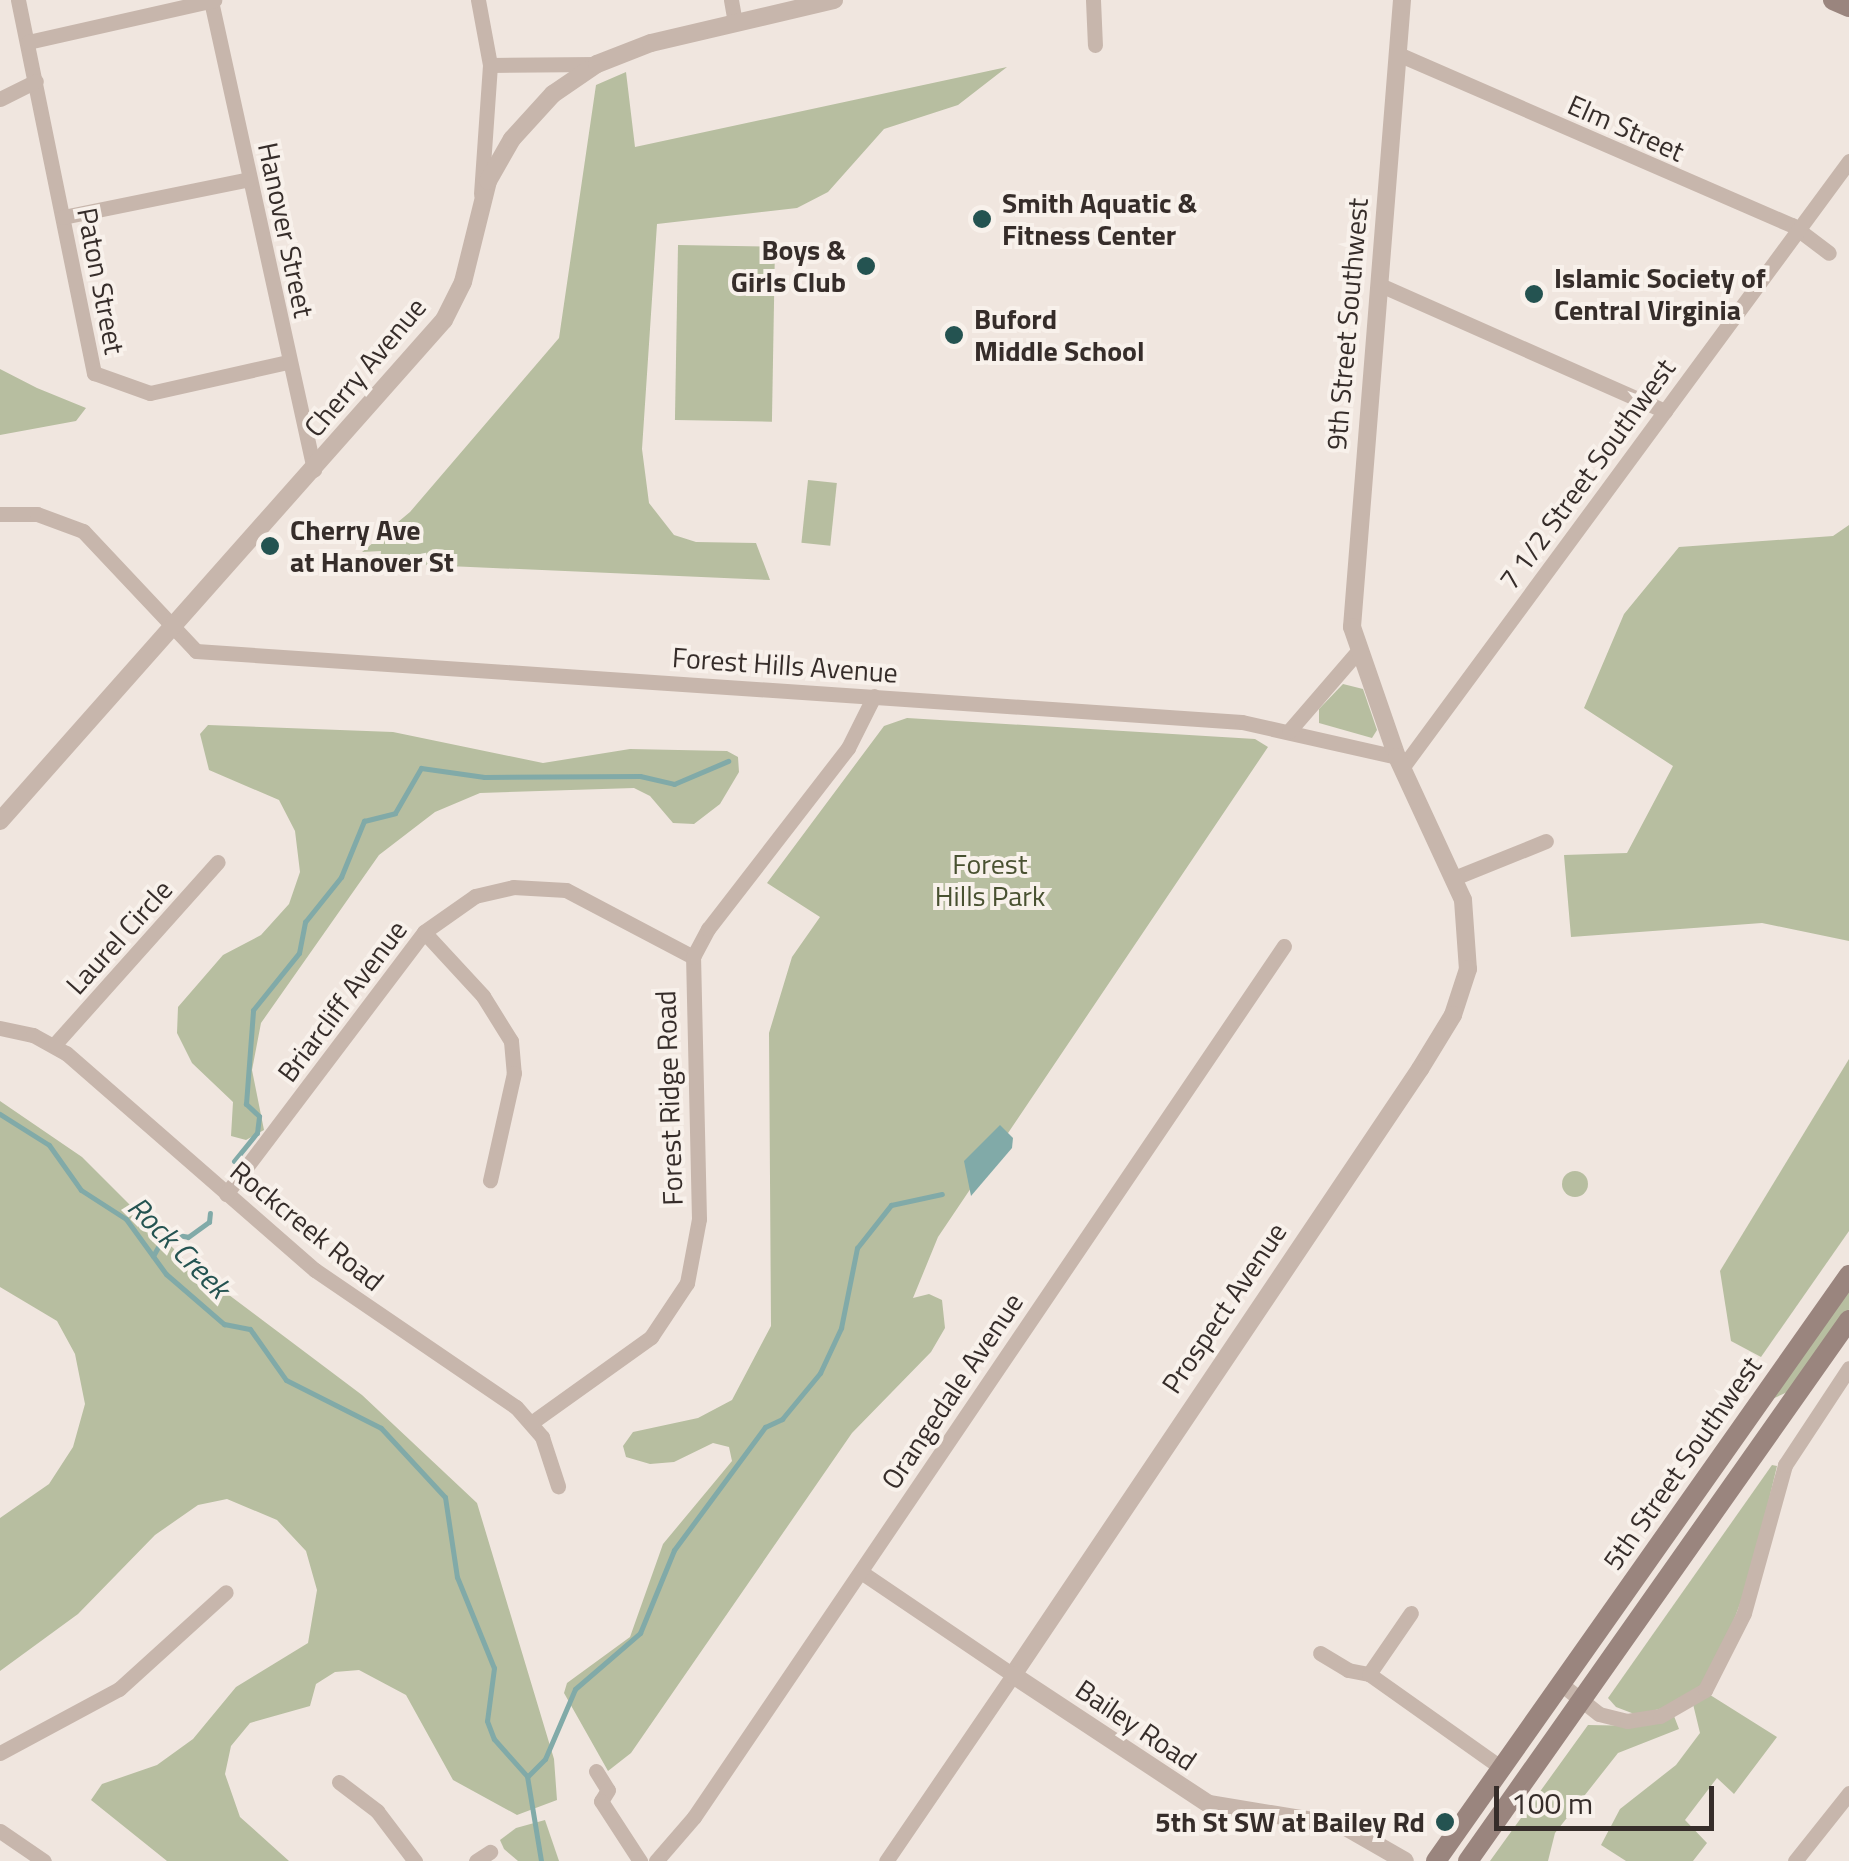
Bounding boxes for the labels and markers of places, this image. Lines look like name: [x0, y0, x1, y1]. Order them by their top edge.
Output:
place label: Smith Aquatic & Fitness Center: [1002, 186, 1197, 252]
marker: Smith Aquatic & Fitness Center: [971, 208, 993, 230]
place label: Boys & Girls Club: [731, 233, 846, 299]
marker: Boys & Girls Club: [855, 255, 877, 277]
place label: Islamic Society of Central Virginia: [1554, 261, 1766, 327]
marker: Islamic Society of Central Virginia: [1523, 283, 1545, 305]
place label: Buford Middle School: [974, 302, 1145, 368]
marker: Buford Middle School: [943, 324, 965, 346]
place label: Cherry Ave at Hanover St: [290, 513, 454, 579]
marker: Cherry Ave at Hanover St: [259, 535, 281, 557]
place label: 5th St SW at Bailey Rd: [1155, 1805, 1425, 1839]
marker: 5th St SW at Bailey Rd: [1434, 1811, 1456, 1833]

